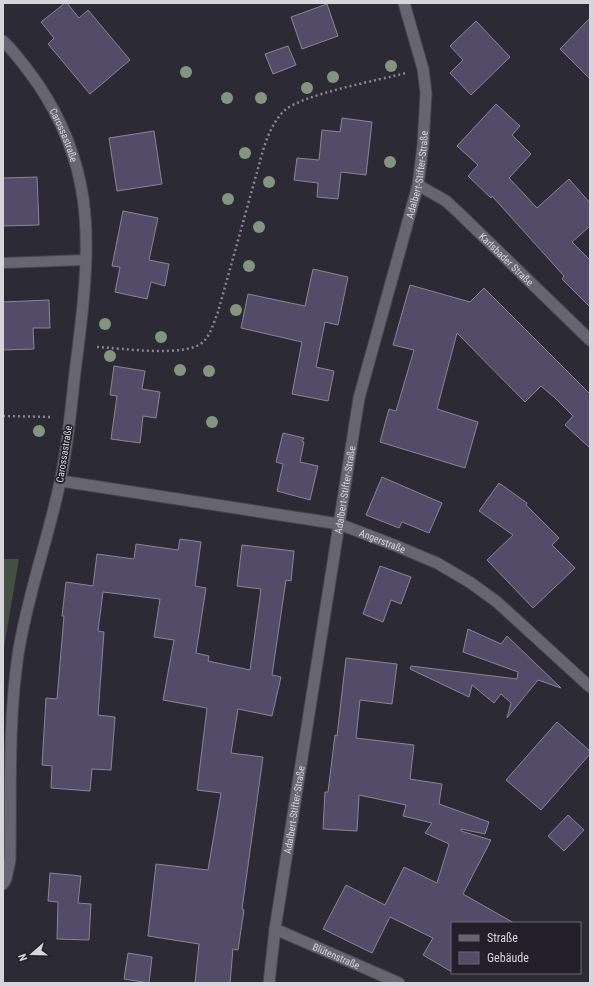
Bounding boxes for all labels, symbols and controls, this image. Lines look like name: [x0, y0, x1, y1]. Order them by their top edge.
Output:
street label: Carossastraße: [48, 106, 80, 164]
street label: Adalbert-Stifter-Straße: [404, 130, 429, 220]
street label: Karlsbader Straße: [477, 230, 536, 288]
street label: Carossastraße: [54, 424, 74, 483]
street label: Adalbert-Stifter-Straße: [332, 445, 357, 534]
street label: Angerstraße: [358, 527, 408, 555]
street label: Adalbert-Stifter-Straße: [281, 765, 306, 855]
legend: [451, 922, 581, 974]
text: Straße: [487, 931, 518, 945]
north arrow: [12, 934, 52, 974]
street label: Blütenstraße: [311, 941, 362, 971]
text: Gebäude: [487, 951, 529, 965]
text: N: [16, 952, 30, 963]

